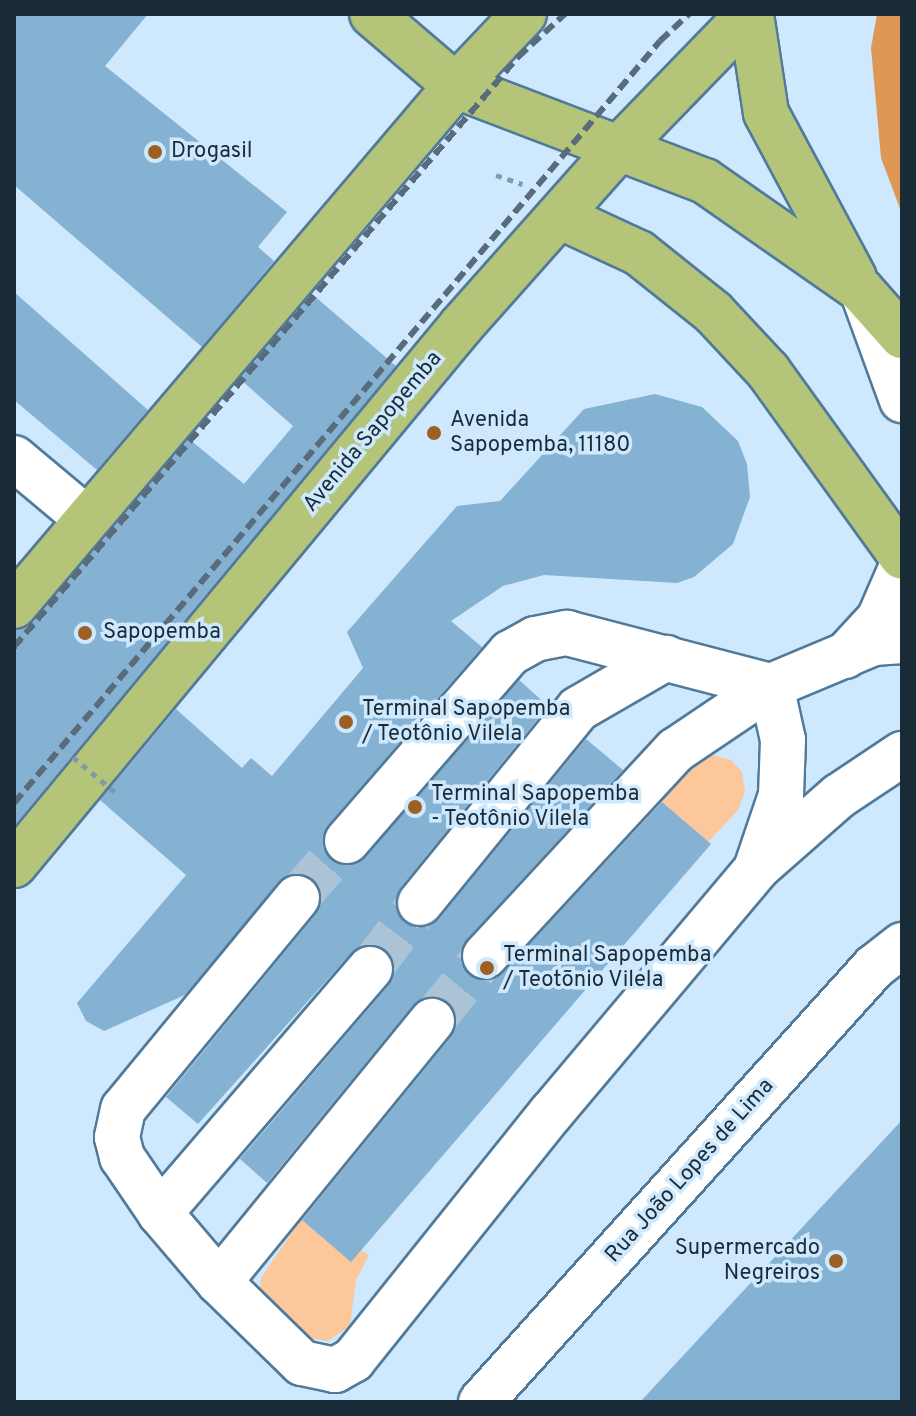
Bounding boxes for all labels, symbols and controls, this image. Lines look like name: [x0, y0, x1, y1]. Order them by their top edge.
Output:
place label: Drogasil: [171, 139, 253, 165]
marker: Drogasil: [146, 143, 164, 161]
street label: Avenida Sapopemba: [298, 346, 448, 518]
place label: Avenida Sapopemba, 11180: [450, 407, 630, 458]
marker: Avenida Sapopemba, 11180: [425, 424, 443, 442]
place label: Sapopemba: [103, 620, 221, 646]
marker: Sapopemba: [74, 622, 96, 644]
place label: Terminal Sapopemba / Teotônio Vilela: [362, 696, 570, 748]
marker: Terminal Sapopemba / Teotônio Vilela: [337, 713, 355, 731]
place label: Terminal Sapopemba - Teotônio Vilela: [431, 781, 639, 832]
marker: Terminal Sapopemba - Teotônio Vilela: [406, 798, 424, 816]
place label: Terminal Sapopemba / Teotõnio Vilela: [503, 942, 711, 994]
marker: Terminal Sapopemba / Teotõnio Vilela: [478, 959, 496, 977]
street label: Rua João Lopes de Lima: [600, 1073, 780, 1269]
place label: Supermercado Negreiros: [675, 1235, 820, 1286]
marker: Supermercado Negreiros: [827, 1252, 845, 1270]

